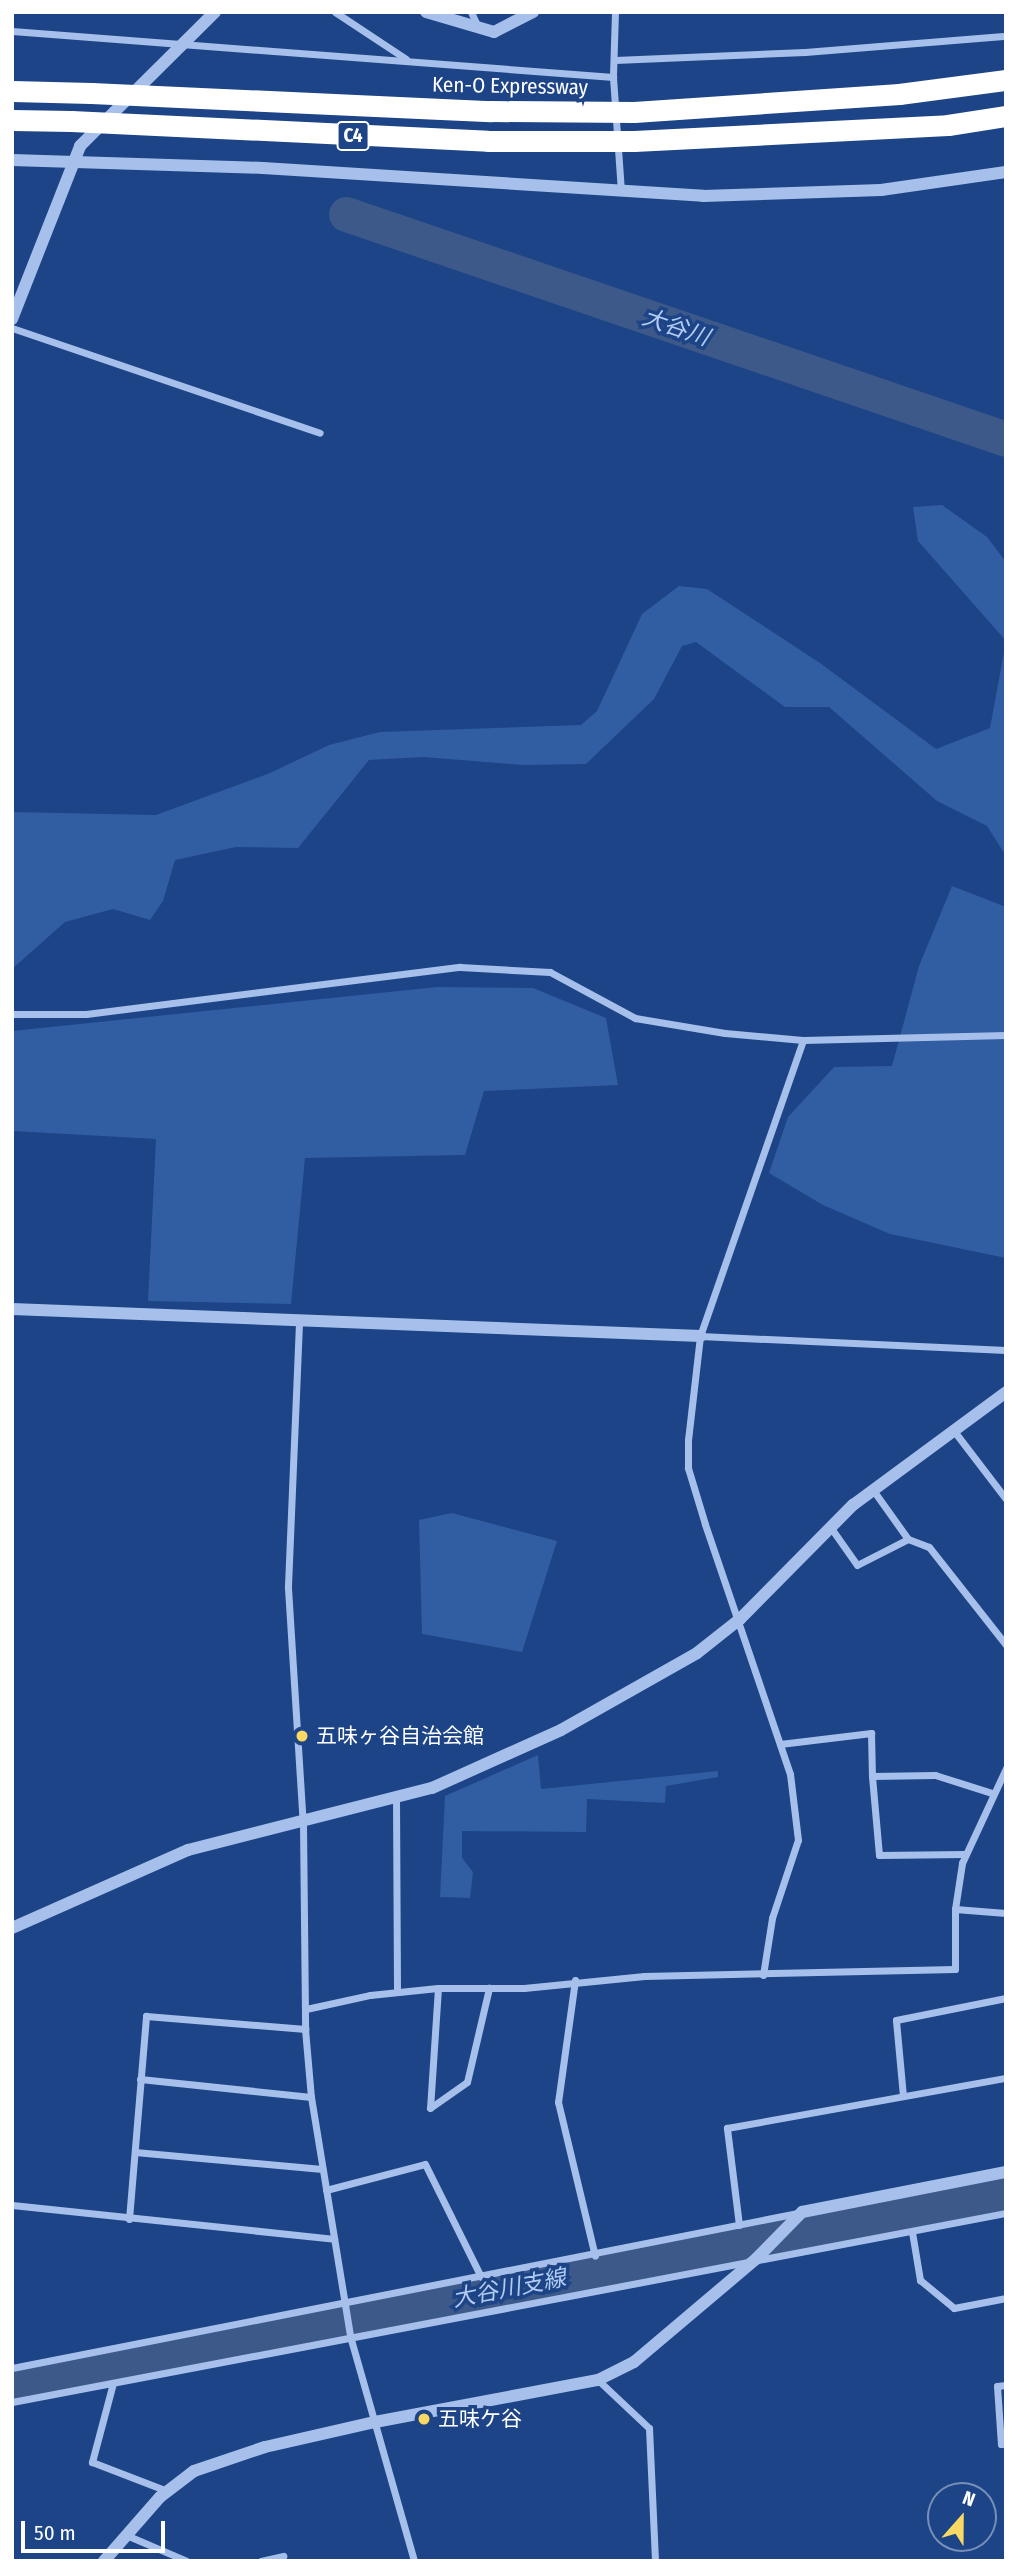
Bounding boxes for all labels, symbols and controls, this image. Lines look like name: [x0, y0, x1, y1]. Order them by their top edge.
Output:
street label: Ken-O Expressway: [432, 72, 588, 100]
road number: C4: [336, 120, 370, 152]
water label: 大谷川: [639, 303, 713, 351]
place label: 五味ヶ谷自治会館: [316, 1723, 484, 1749]
marker: 五味ヶ谷自治会館: [294, 1728, 310, 1744]
water label: 大谷川支線: [450, 2263, 568, 2313]
place label: 五味ケ谷: [438, 2406, 522, 2432]
marker: 五味ケ谷: [416, 2411, 432, 2427]
north arrow: [927, 2482, 997, 2552]
text: N: [960, 2486, 978, 2512]
scale bar: [24, 2506, 168, 2550]
text: 50 m: [34, 2520, 76, 2546]

